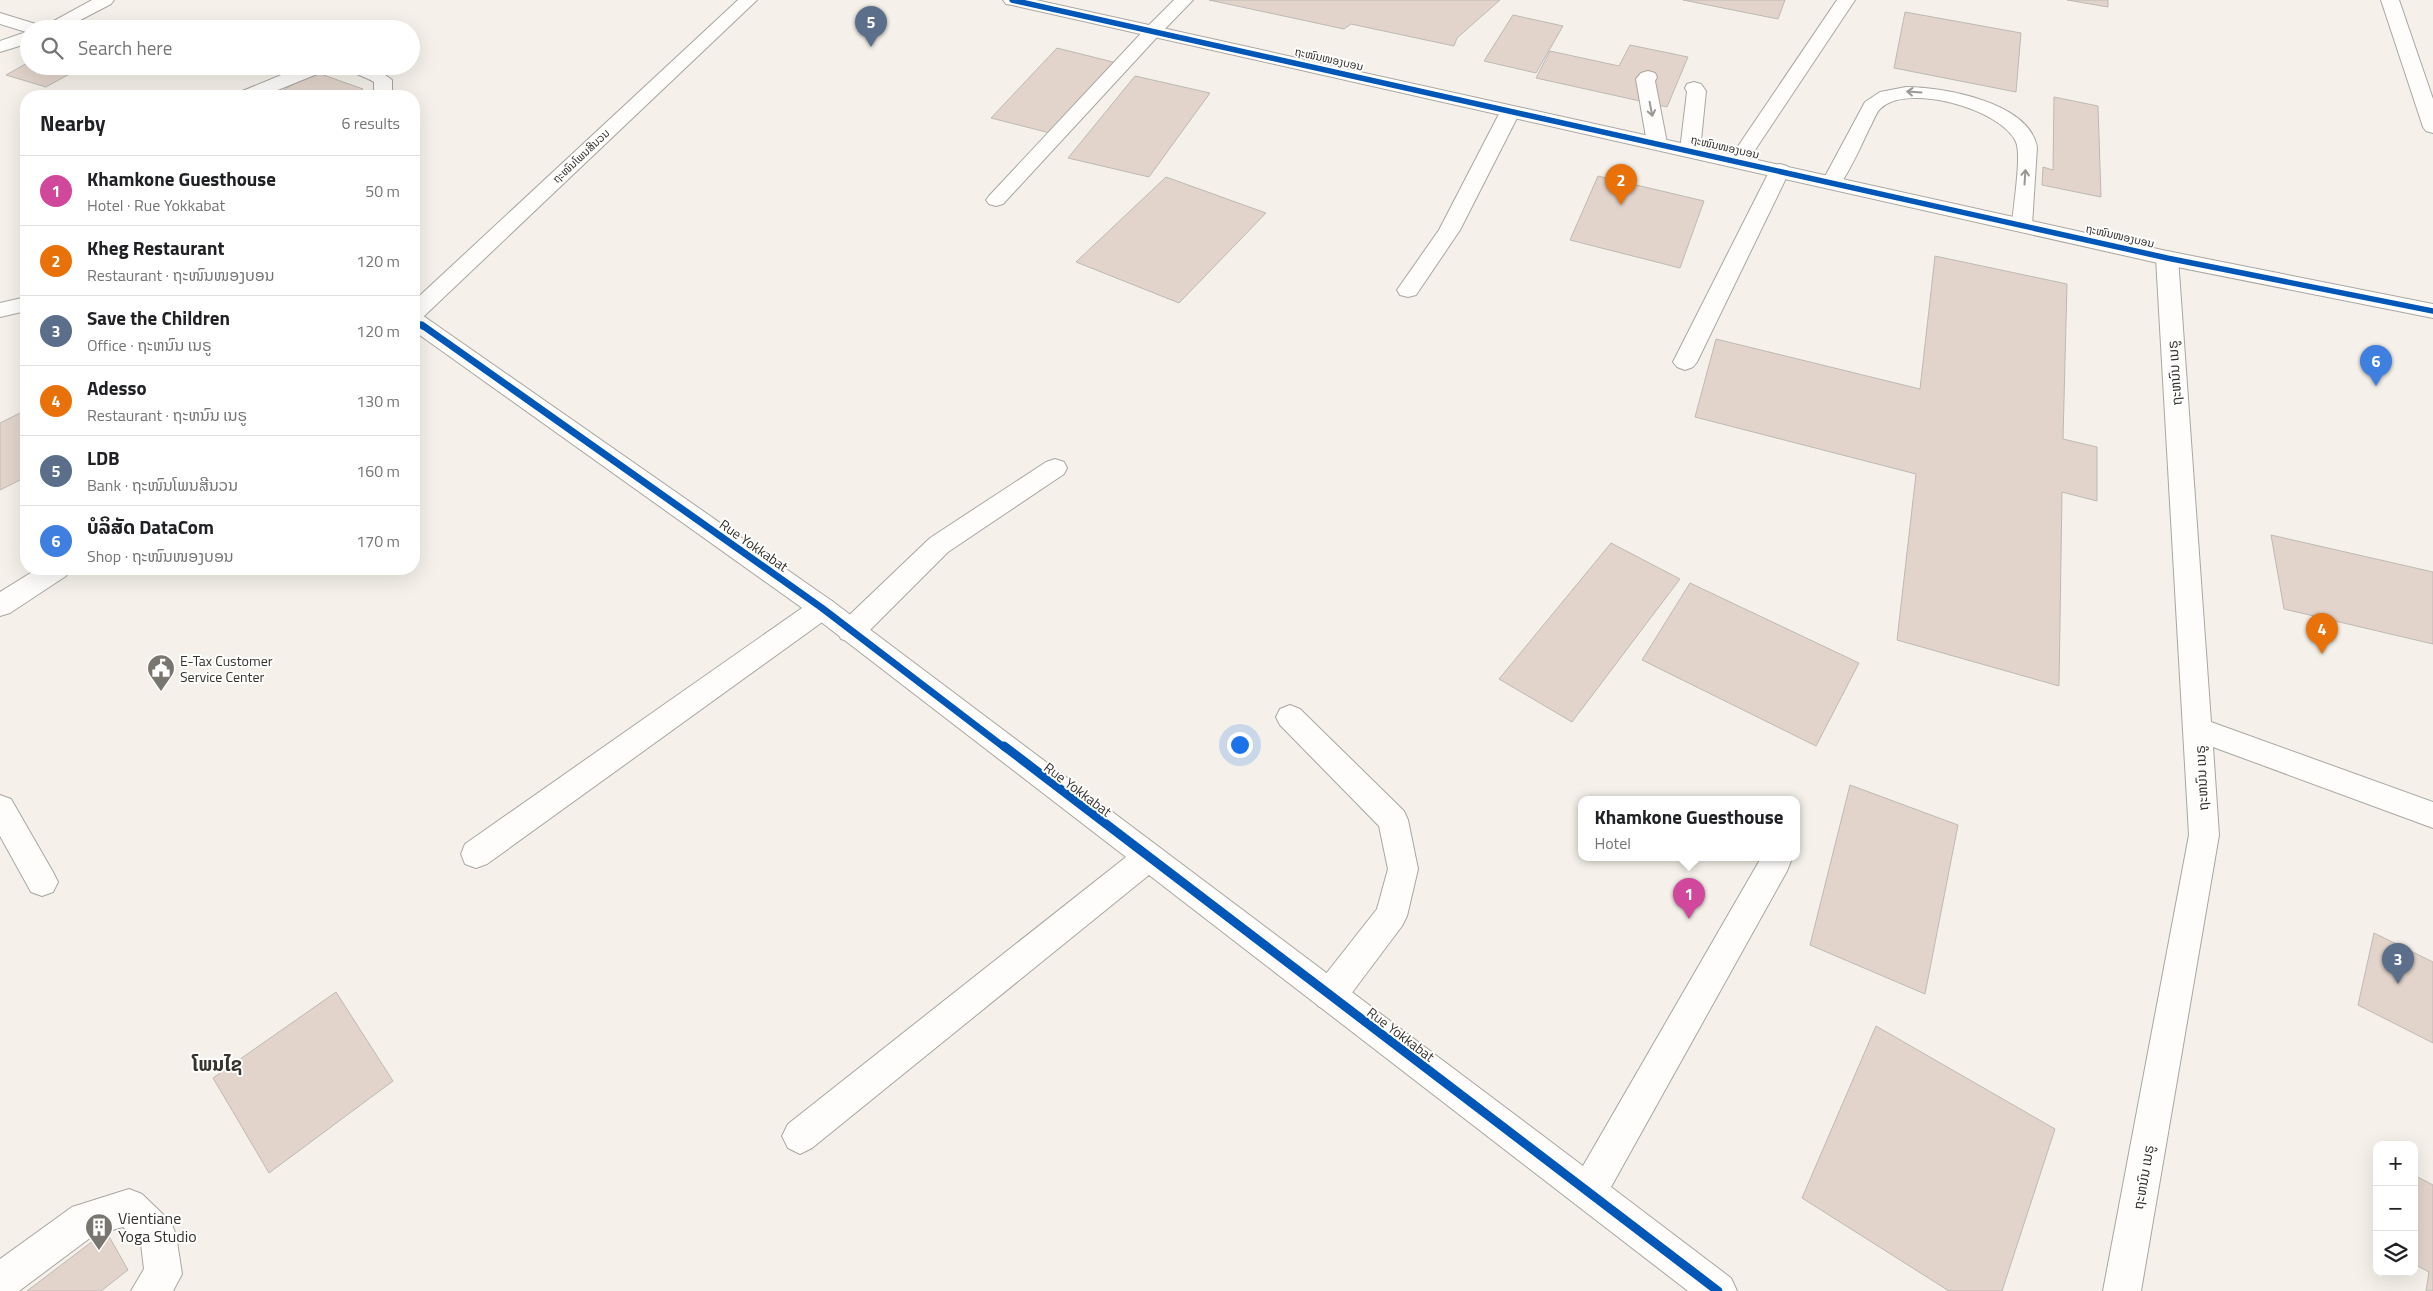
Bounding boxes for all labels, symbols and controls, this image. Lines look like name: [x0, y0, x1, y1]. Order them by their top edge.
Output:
pin: 5: [855, 6, 887, 47]
search box: [20, 20, 420, 75]
text: Search here: [78, 33, 172, 62]
icon: search: [38, 34, 66, 62]
street label: ຖະໜົນໜອງບອນ: [1293, 43, 1365, 75]
one-way arrow: [1907, 87, 1923, 97]
one-way arrow: [1646, 101, 1656, 117]
text: Nearby: [40, 107, 105, 139]
text: 6 results: [341, 111, 400, 135]
street label: ຖະໜົນໂພນສີນວນ: [549, 125, 613, 187]
street label: ຖະໜົນໜອງບອນ: [1689, 131, 1761, 163]
text: Khamkone Guesthouse: [87, 164, 276, 193]
pin: 2: [1605, 164, 1637, 205]
one-way arrow: [2020, 169, 2030, 185]
text: 1: [52, 179, 60, 203]
text: 50 m: [365, 179, 400, 203]
text: Hotel · Rue Yokkabat: [87, 193, 225, 217]
street label: ຖະໜົນໜອງບອນ: [2084, 220, 2156, 252]
text: Kheg Restaurant: [87, 233, 224, 262]
text: 2: [52, 249, 60, 273]
text: 120 m: [356, 249, 400, 273]
text: Restaurant · ຖະໜົນໜອງບອນ: [87, 263, 275, 287]
text: Save the Children: [87, 303, 230, 332]
text: 3: [52, 319, 60, 343]
text: 120 m: [356, 319, 400, 343]
text: Office · ຖະຫນົນ ເນຣູ: [87, 333, 212, 357]
street label: ຖະຫນົນ ເນຣູ: [2161, 340, 2187, 406]
pin: 6: [2360, 345, 2392, 386]
text: Adesso: [87, 373, 147, 402]
text: 4: [52, 389, 60, 413]
text: 130 m: [356, 389, 400, 413]
text: Restaurant · ຖະຫນົນ ເນຣູ: [87, 403, 247, 427]
text: LDB: [87, 443, 120, 472]
text: 5: [52, 459, 60, 483]
text: 160 m: [356, 459, 400, 483]
text: Bank · ຖະໜົນໂພນສີນວນ: [87, 473, 238, 497]
text: ບໍລິສັດ DataCom: [87, 512, 214, 541]
street label: Rue Yokkabat: [715, 514, 793, 577]
text: 6: [52, 529, 60, 553]
text: 170 m: [356, 529, 400, 553]
text: Shop · ຖະໜົນໜອງບອນ: [87, 544, 234, 568]
pin: 4: [2306, 613, 2338, 654]
place label: E-Tax Customer Service Center: [180, 650, 273, 687]
public building icon: E-Tax Customer Service Center: [146, 653, 176, 692]
your location: [1227, 732, 1253, 758]
street label: ຖະຫນົນ ເນຣູ: [2189, 745, 2213, 811]
street label: Rue Yokkabat: [1040, 757, 1116, 821]
popup: [1578, 796, 1800, 861]
text: Khamkone Guesthouse: [1595, 802, 1784, 831]
text: Hotel: [1595, 831, 1631, 855]
pin: 1: [1673, 878, 1705, 919]
pin: 3: [2382, 943, 2414, 984]
street label: Rue Yokkabat: [1363, 1002, 1439, 1066]
district label: ໂພນໄຊ: [191, 1049, 242, 1078]
map controls: [2373, 1141, 2418, 1276]
button: +: [2373, 1141, 2418, 1186]
street label: ຖະຫນົນ ເນຣູ: [2127, 1143, 2159, 1211]
button: −: [2373, 1186, 2418, 1231]
place label: Vientiane Yoga Studio: [118, 1206, 197, 1248]
building icon: Vientiane Yoga Studio: [84, 1212, 114, 1251]
button: layers: [2373, 1231, 2418, 1276]

